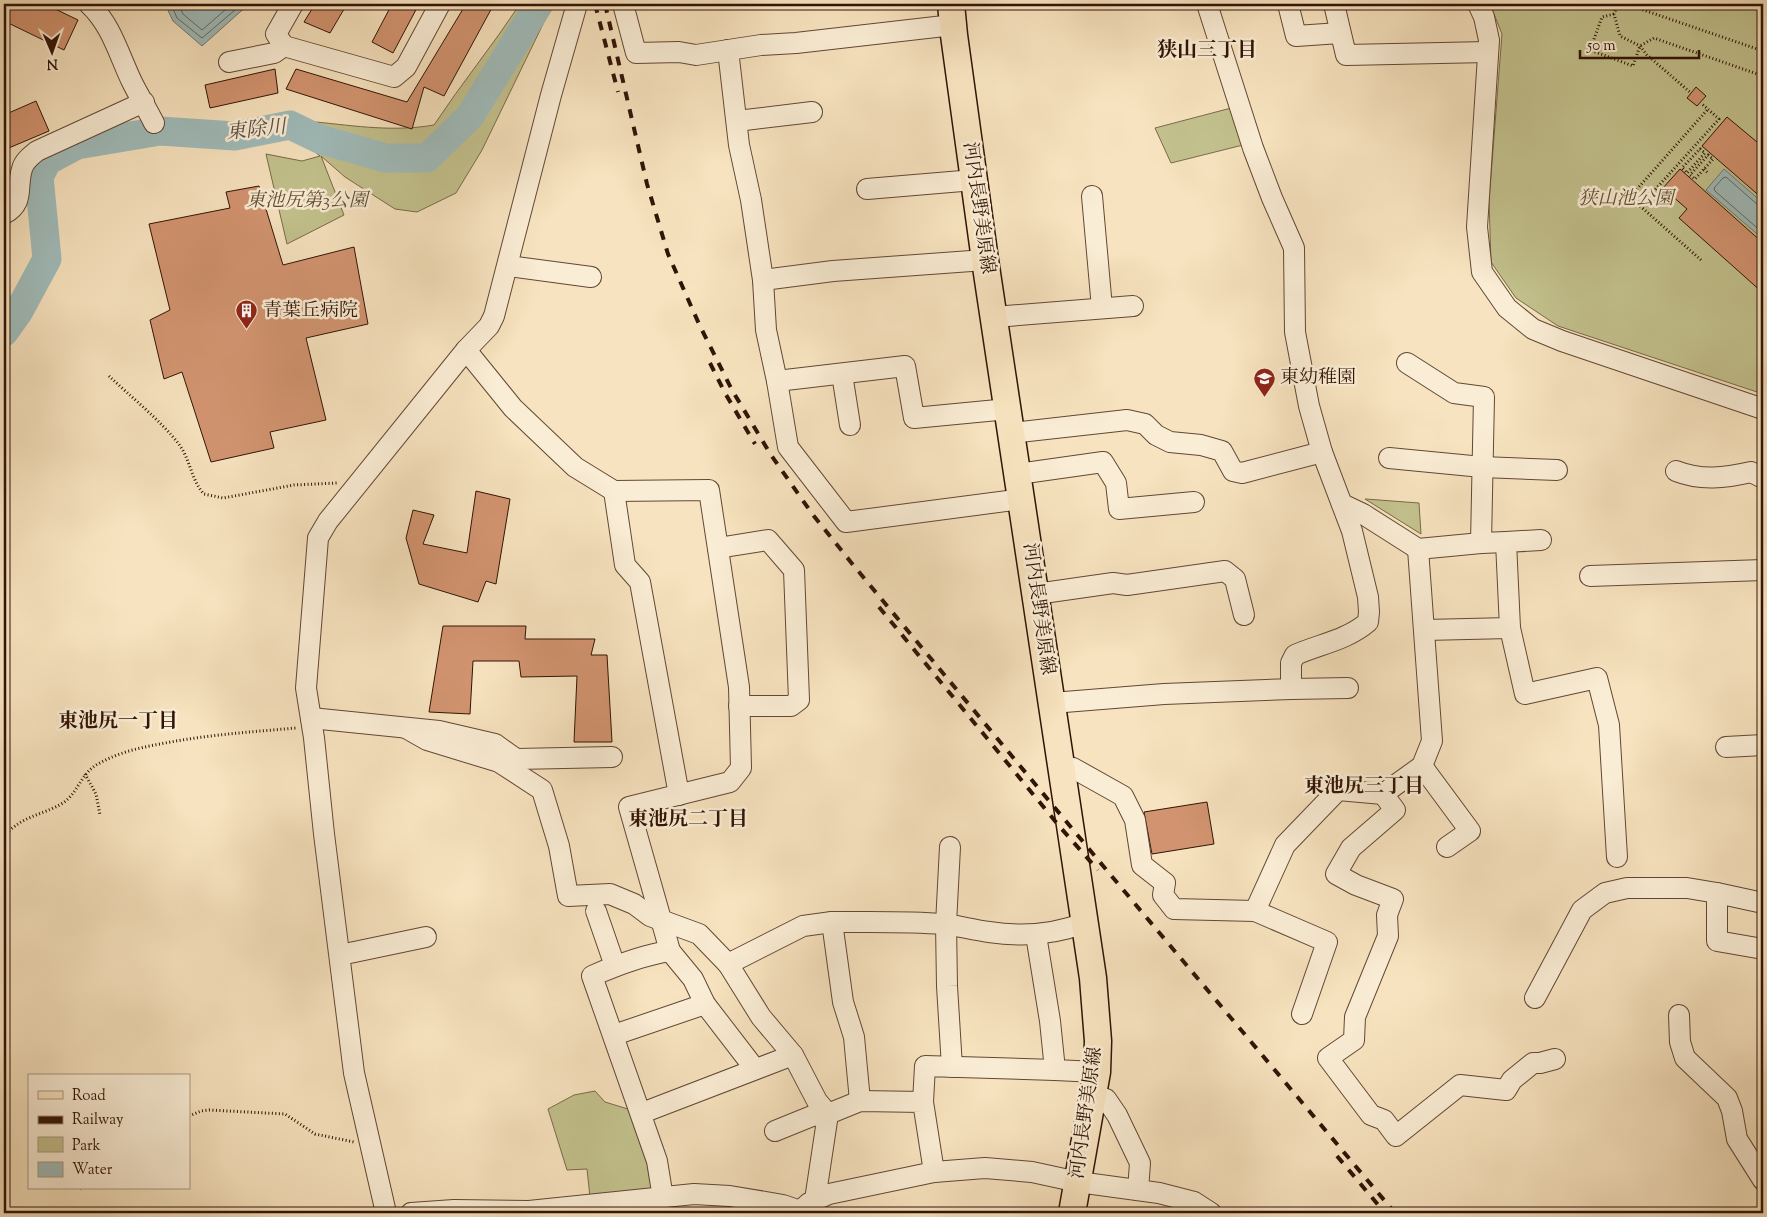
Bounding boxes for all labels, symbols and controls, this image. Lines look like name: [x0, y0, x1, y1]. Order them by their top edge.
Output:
north arrow: [28, 28, 78, 78]
scale bar: [1580, 28, 1698, 60]
text: 50 m: [1586, 36, 1616, 57]
district label: 狭山三丁目: [1157, 37, 1257, 66]
text: N: [46, 53, 58, 73]
water label: 東除川: [225, 113, 289, 149]
street label: 河内長野美原線: [955, 140, 1001, 276]
park label: 狭山池公園: [1578, 186, 1676, 213]
park label: 東池尻第3公園: [246, 188, 371, 215]
place label: 青葉丘病院: [263, 298, 358, 325]
building icon: 青葉丘病院: [235, 299, 259, 330]
place label: 東幼稚園: [1280, 365, 1356, 392]
school or university icon: 東幼稚園: [1252, 366, 1276, 397]
street label: 河内長野美原線: [1015, 541, 1061, 677]
district label: 東池尻一丁目: [58, 708, 178, 737]
district label: 東池尻三丁目: [1304, 773, 1424, 802]
district label: 東池尻二丁目: [628, 806, 748, 835]
street label: 河内長野美原線: [1064, 1045, 1110, 1181]
legend: [28, 1074, 190, 1190]
text: Road: [72, 1086, 106, 1107]
text: Railway: [72, 1110, 124, 1131]
text: Park: [72, 1136, 101, 1157]
text: Water: [72, 1160, 113, 1181]

